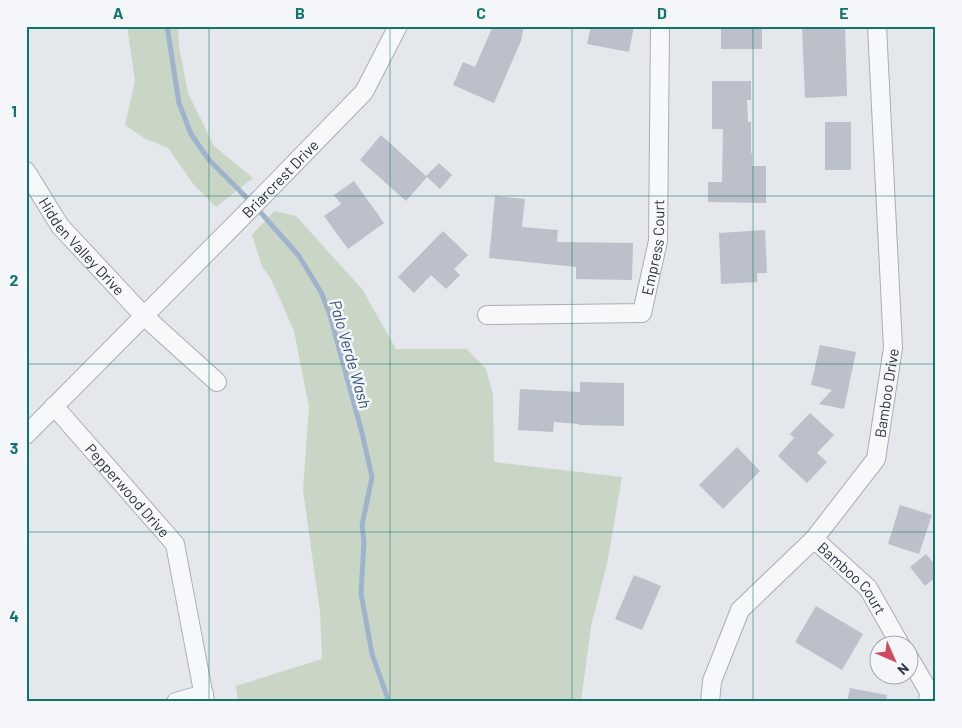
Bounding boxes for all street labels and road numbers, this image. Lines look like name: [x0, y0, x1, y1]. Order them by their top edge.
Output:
street label: Briarcrest Drive: [238, 136, 322, 221]
street label: Hidden Valley Drive: [35, 194, 129, 299]
street label: Empress Court: [637, 199, 667, 297]
street label: Bamboo Drive: [870, 347, 902, 439]
street label: Pepperwood Drive: [82, 440, 174, 541]
street label: Bamboo Court: [814, 538, 890, 617]

